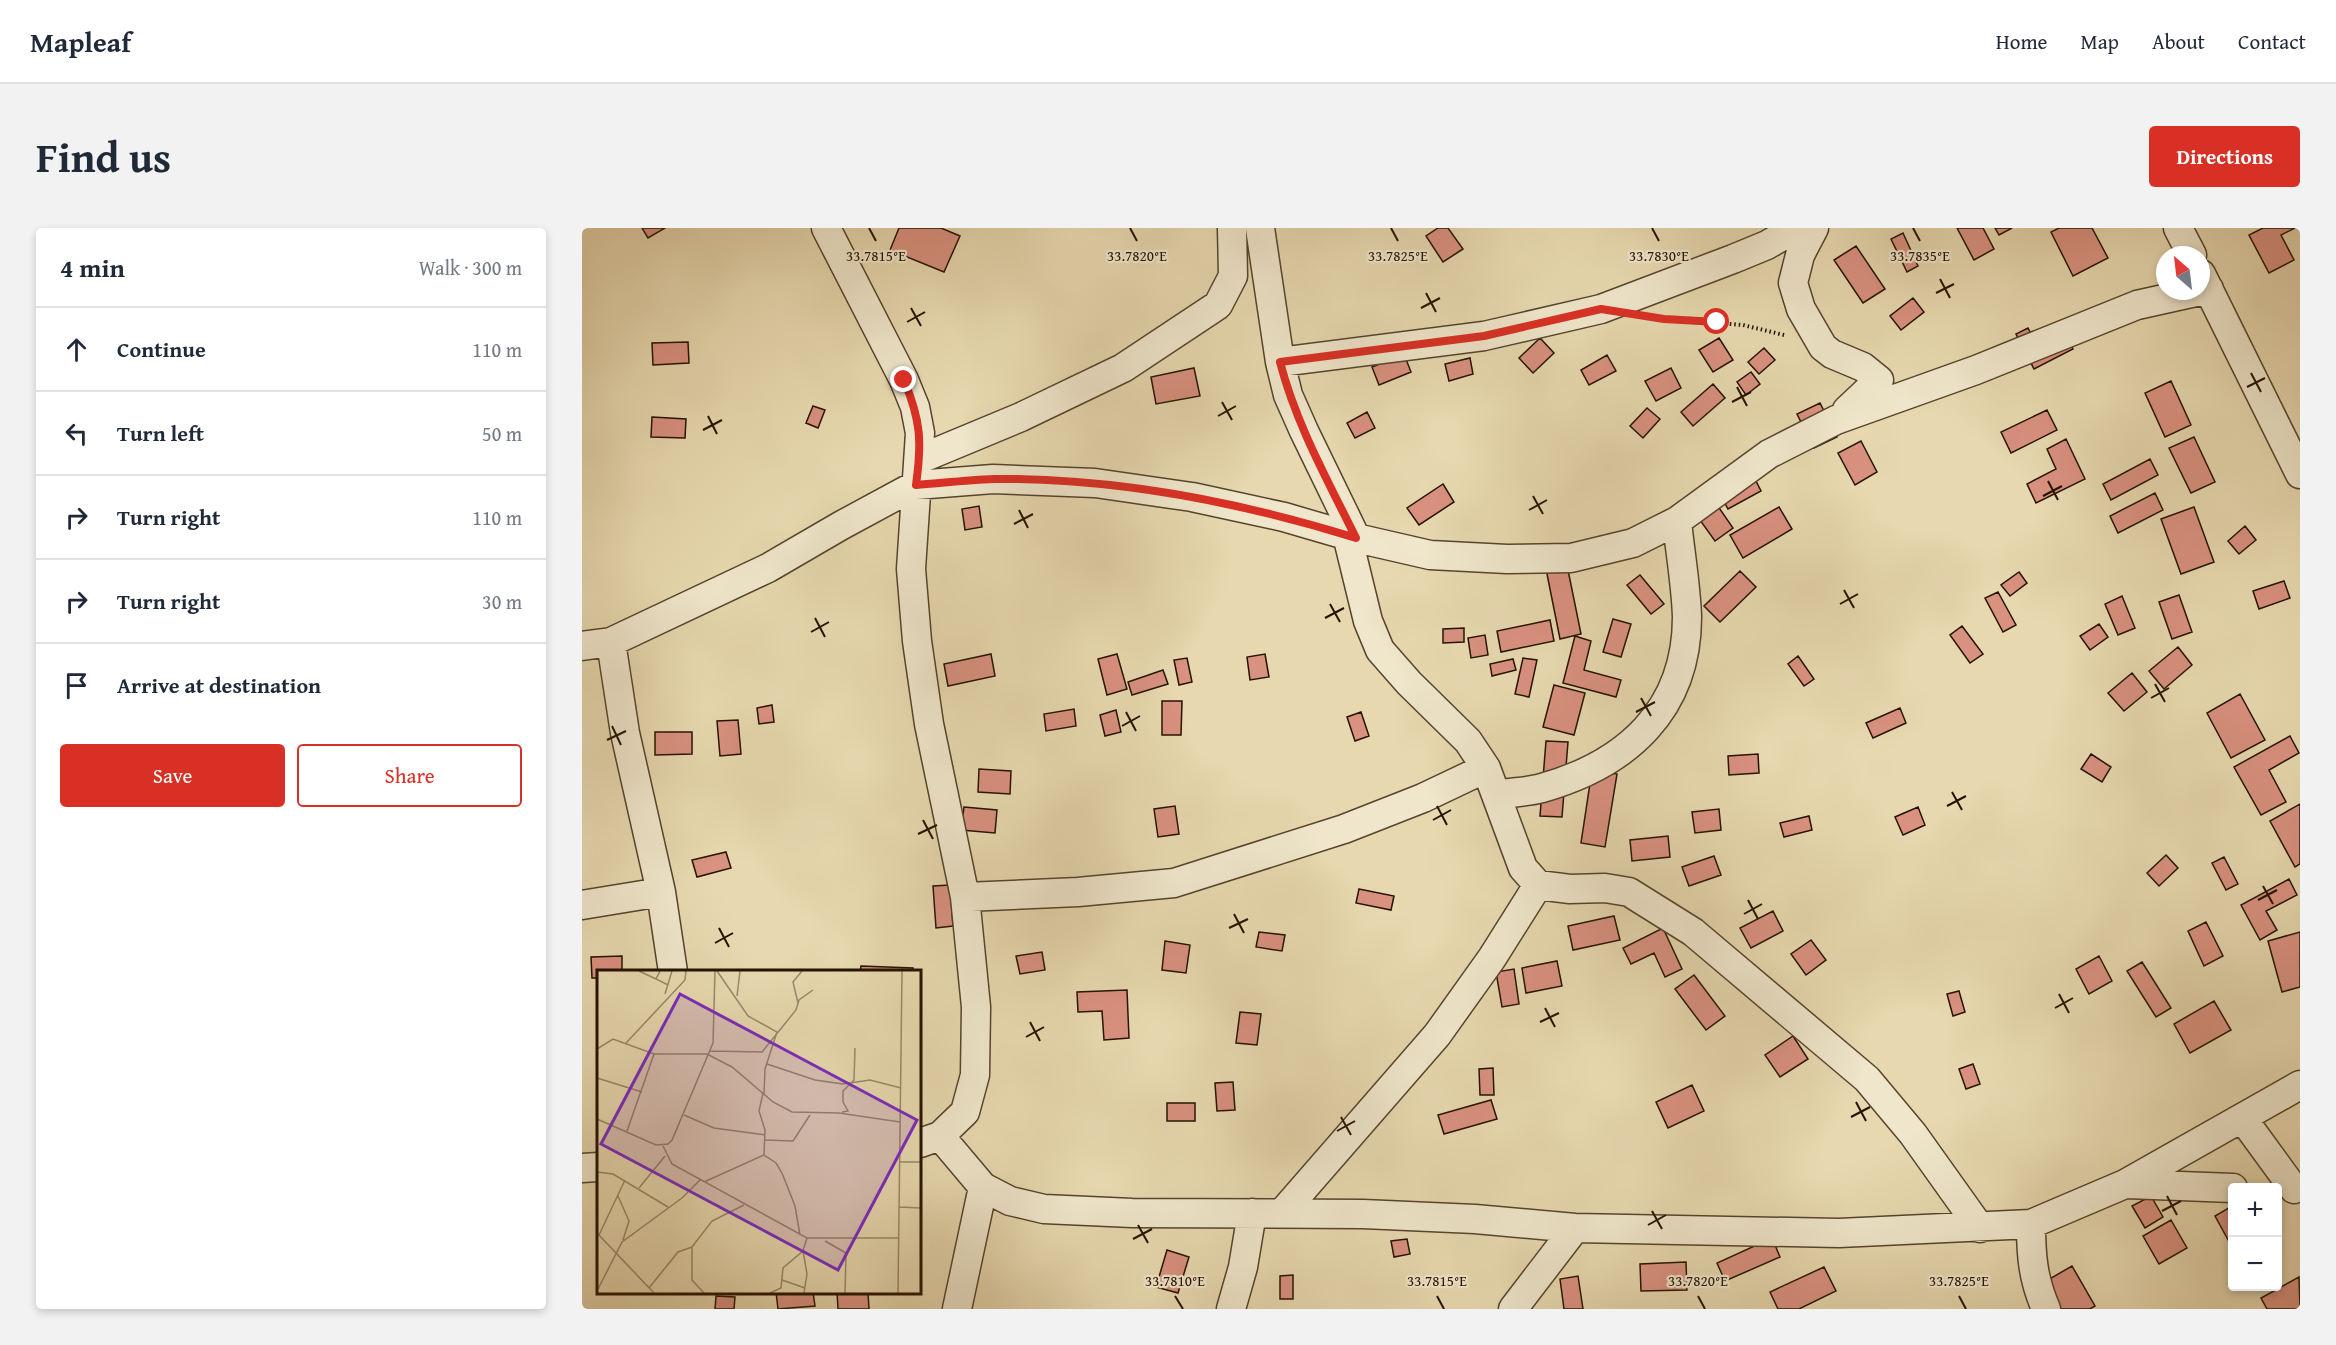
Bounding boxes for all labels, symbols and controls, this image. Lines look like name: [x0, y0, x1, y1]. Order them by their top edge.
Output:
text: Mapleaf: [30, 21, 131, 62]
text: Home: [1996, 26, 2047, 57]
text: Map: [2080, 26, 2119, 57]
text: About: [2152, 26, 2205, 57]
text: Contact: [2238, 26, 2306, 57]
text: Find us: [36, 126, 171, 187]
button: Directions: [2149, 126, 2300, 187]
text: 33.7815°E: [846, 245, 906, 266]
text: 33.7820°E: [1107, 245, 1167, 266]
text: 33.7825°E: [1368, 245, 1428, 266]
text: 33.7830°E: [1629, 245, 1689, 266]
text: 33.7835°E: [1890, 245, 1950, 266]
north arrow: [2156, 246, 2210, 300]
text: 4 min: [60, 248, 125, 287]
text: Walk · 300 m: [419, 253, 522, 282]
route start: [1703, 308, 1729, 334]
icon: ahead: [60, 333, 93, 366]
text: Continue: [117, 333, 206, 365]
text: 110 m: [472, 335, 522, 364]
route end: [890, 366, 916, 392]
icon: left: [60, 417, 93, 450]
text: Turn left: [117, 417, 204, 449]
text: 50 m: [482, 419, 522, 448]
icon: right: [60, 501, 93, 534]
text: Turn right: [117, 501, 220, 533]
text: 110 m: [472, 503, 522, 532]
icon: right: [60, 585, 93, 618]
text: Turn right: [117, 585, 220, 617]
text: 30 m: [482, 587, 522, 616]
icon: arrive: [60, 669, 93, 702]
text: Arrive at destination: [117, 669, 321, 701]
button: Save: [60, 744, 285, 807]
button: Share: [297, 744, 522, 807]
inset map: [597, 970, 921, 1294]
map controls: [2228, 1183, 2282, 1291]
button: +: [2228, 1183, 2282, 1237]
button: −: [2228, 1237, 2282, 1291]
text: 33.7810°E: [1145, 1270, 1205, 1291]
text: 33.7815°E: [1407, 1270, 1467, 1291]
text: 33.7820°E: [1668, 1270, 1728, 1291]
text: 33.7825°E: [1929, 1270, 1989, 1291]

